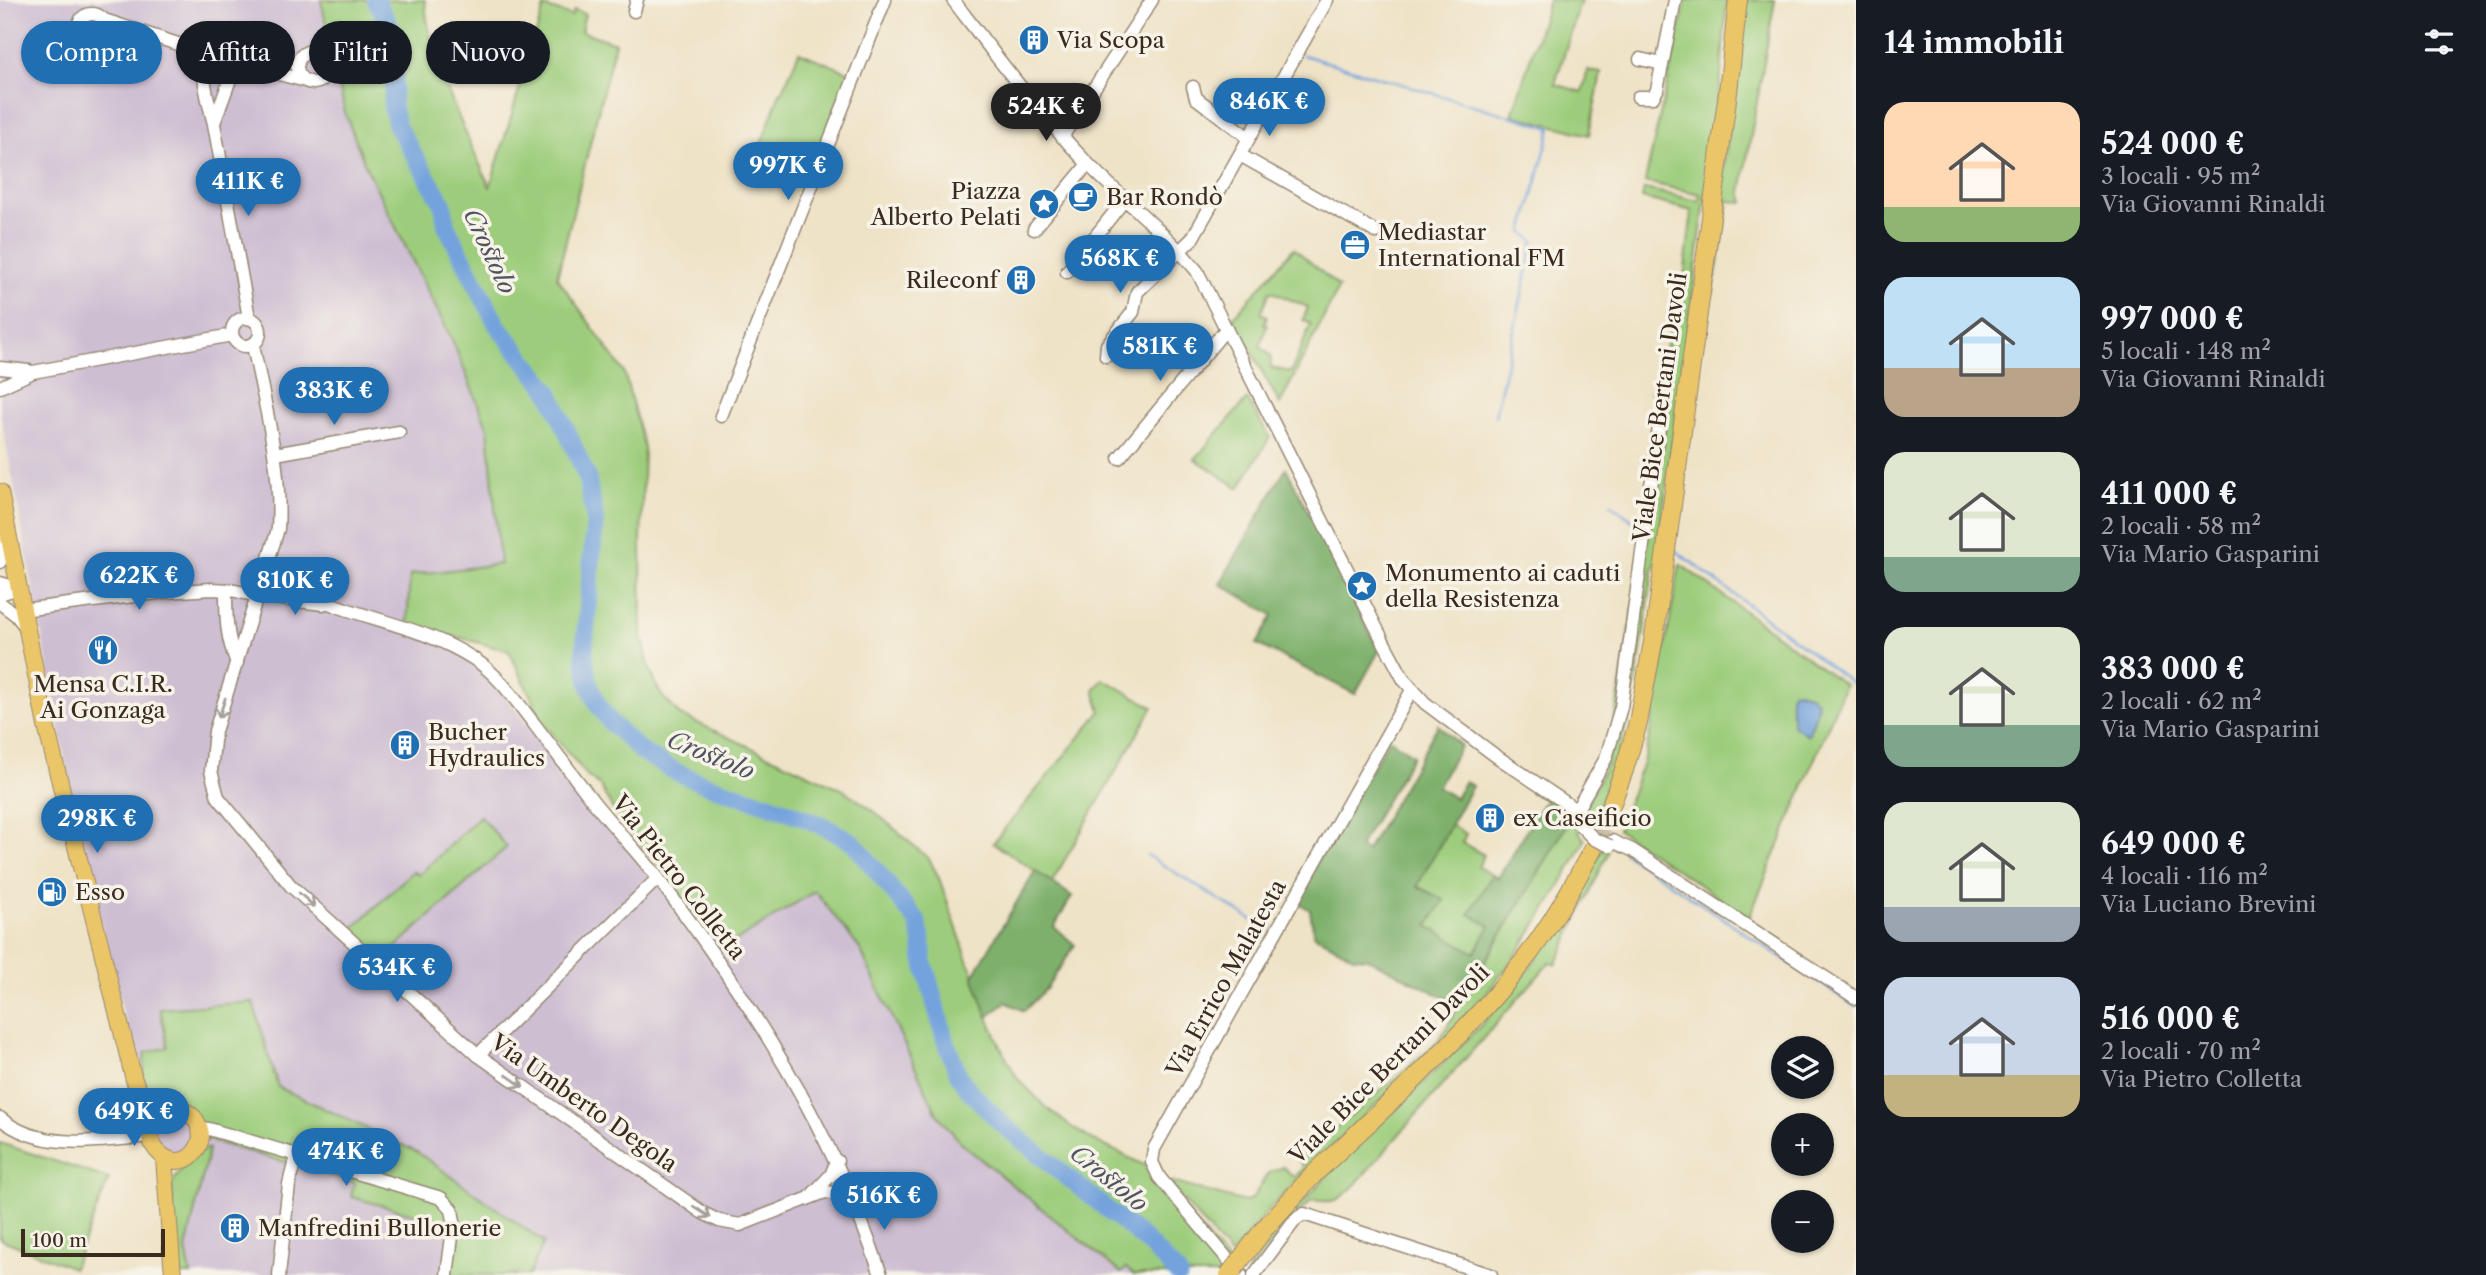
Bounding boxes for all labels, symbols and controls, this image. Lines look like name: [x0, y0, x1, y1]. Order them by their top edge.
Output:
chip: Compra: [21, 21, 162, 84]
chip: Affitta: [176, 21, 295, 84]
chip: Filtri: [309, 21, 412, 84]
chip: Nuovo: [426, 21, 550, 84]
building icon: Via Scopa: [1017, 23, 1051, 57]
icon: filters: [2420, 23, 2458, 61]
text: 14 immobili: [1884, 24, 2064, 61]
place label: Via Scopa: [1056, 26, 1166, 54]
pin: 846K €: [1212, 78, 1326, 138]
pin: 524K €: [989, 83, 1103, 143]
text: 846K €: [1229, 87, 1309, 115]
text: 524K €: [1007, 92, 1085, 120]
text: 524 000 €: [2101, 125, 2245, 162]
icon: home: [1940, 130, 2024, 214]
pin: 997K €: [731, 142, 845, 202]
text: 997K €: [749, 151, 827, 179]
pin: 411K €: [191, 158, 305, 218]
text: 3 locali · 95 m²: [2101, 162, 2260, 190]
text: 411K €: [212, 167, 284, 195]
place label: Piazza Alberto Pelati: [870, 177, 1022, 231]
cafe icon: Bar Rondò: [1066, 180, 1100, 214]
place label: Bar Rondò: [1106, 183, 1223, 211]
place icon: Piazza Alberto Pelati: [1027, 187, 1061, 221]
text: Via Giovanni Rinaldi: [2101, 190, 2326, 218]
water label: Crostolo: [458, 204, 522, 298]
place label: Mediastar International FM: [1378, 218, 1565, 272]
office icon: Mediastar International FM: [1338, 228, 1372, 262]
pin: 568K €: [1063, 236, 1177, 295]
text: 568K €: [1081, 244, 1159, 272]
building icon: Rileconf: [1004, 263, 1038, 297]
place label: Rileconf: [906, 266, 1001, 294]
street label: Viale Bice Bertani Davoli: [1627, 270, 1693, 545]
text: 997 000 €: [2101, 300, 2244, 337]
icon: home: [1940, 305, 2024, 389]
pin: 581K €: [1103, 324, 1217, 383]
text: 581K €: [1122, 332, 1198, 360]
text: 5 locali · 148 m²: [2101, 337, 2271, 365]
text: Via Giovanni Rinaldi: [2101, 365, 2326, 393]
pin: 383K €: [277, 368, 391, 427]
text: 383K €: [295, 376, 373, 404]
text: 411 000 €: [2101, 475, 2237, 512]
icon: home: [1940, 480, 2024, 564]
text: 2 locali · 58 m²: [2101, 512, 2261, 540]
text: Via Mario Gasparini: [2101, 540, 2320, 568]
pin: 622K €: [82, 552, 196, 612]
pin: 810K €: [238, 558, 352, 617]
place label: Monumento ai caduti della Resistenza: [1385, 559, 1620, 613]
text: 622K €: [99, 561, 179, 589]
text: 810K €: [256, 566, 334, 594]
place icon: Monumento ai caduti della Resistenza: [1345, 569, 1379, 603]
restaurant icon: Mensa C.I.R. Ai Gonzaga: [86, 633, 120, 667]
text: 383 000 €: [2101, 650, 2245, 687]
icon: home: [1940, 655, 2024, 739]
place label: Mensa C.I.R. Ai Gonzaga: [33, 670, 173, 724]
text: 2 locali · 62 m²: [2101, 687, 2262, 715]
one-way arrow: [215, 696, 228, 718]
text: Via Mario Gasparini: [2101, 715, 2320, 743]
place label: Bucher Hydraulics: [428, 718, 545, 772]
water label: Crostolo: [663, 724, 759, 786]
building icon: Bucher Hydraulics: [388, 728, 422, 762]
street label: Via Pietro Colletta: [605, 788, 752, 966]
pin: 298K €: [40, 796, 154, 855]
building icon: ex Caseificio: [1473, 801, 1507, 835]
text: 298K €: [57, 804, 137, 832]
place label: ex Caseificio: [1513, 804, 1652, 832]
text: 649 000 €: [2101, 825, 2246, 862]
icon: home: [1940, 830, 2024, 914]
text: 4 locali · 116 m²: [2101, 862, 2268, 890]
street label: Via Errico Malatesta: [1160, 874, 1292, 1082]
fuel station icon: Esso: [35, 875, 69, 909]
place label: Esso: [75, 878, 125, 906]
text: Via Luciano Brevini: [2101, 890, 2316, 918]
one-way arrow: [298, 892, 316, 908]
pin: 534K €: [340, 944, 454, 1004]
text: 534K €: [358, 953, 436, 981]
street label: Viale Bice Bertani Davoli: [1282, 958, 1495, 1171]
text: 516 000 €: [2101, 1000, 2240, 1037]
icon: home: [1940, 1005, 2024, 1089]
street label: Via Umberto Degola: [484, 1027, 683, 1179]
map controls: [1771, 1036, 1834, 1253]
button: layers: [1771, 1036, 1834, 1099]
text: 2 locali · 70 m²: [2101, 1037, 2261, 1065]
text: Via Pietro Colletta: [2101, 1065, 2302, 1093]
one-way arrow: [505, 1074, 524, 1088]
pin: 649K €: [77, 1088, 191, 1148]
text: 649K €: [94, 1097, 174, 1125]
button: +: [1771, 1113, 1834, 1176]
pin: 474K €: [289, 1128, 403, 1188]
text: 474K €: [308, 1137, 384, 1165]
water label: Crostolo: [1064, 1138, 1154, 1218]
pin: 516K €: [827, 1172, 941, 1232]
text: 516K €: [846, 1181, 922, 1209]
button: −: [1771, 1190, 1834, 1253]
one-way arrow: [691, 1205, 711, 1219]
building icon: Manfredini Bullonerie: [218, 1211, 252, 1245]
place label: Manfredini Bullonerie: [258, 1214, 501, 1242]
scale bar: [21, 1226, 164, 1258]
text: 100 m: [32, 1229, 87, 1252]

